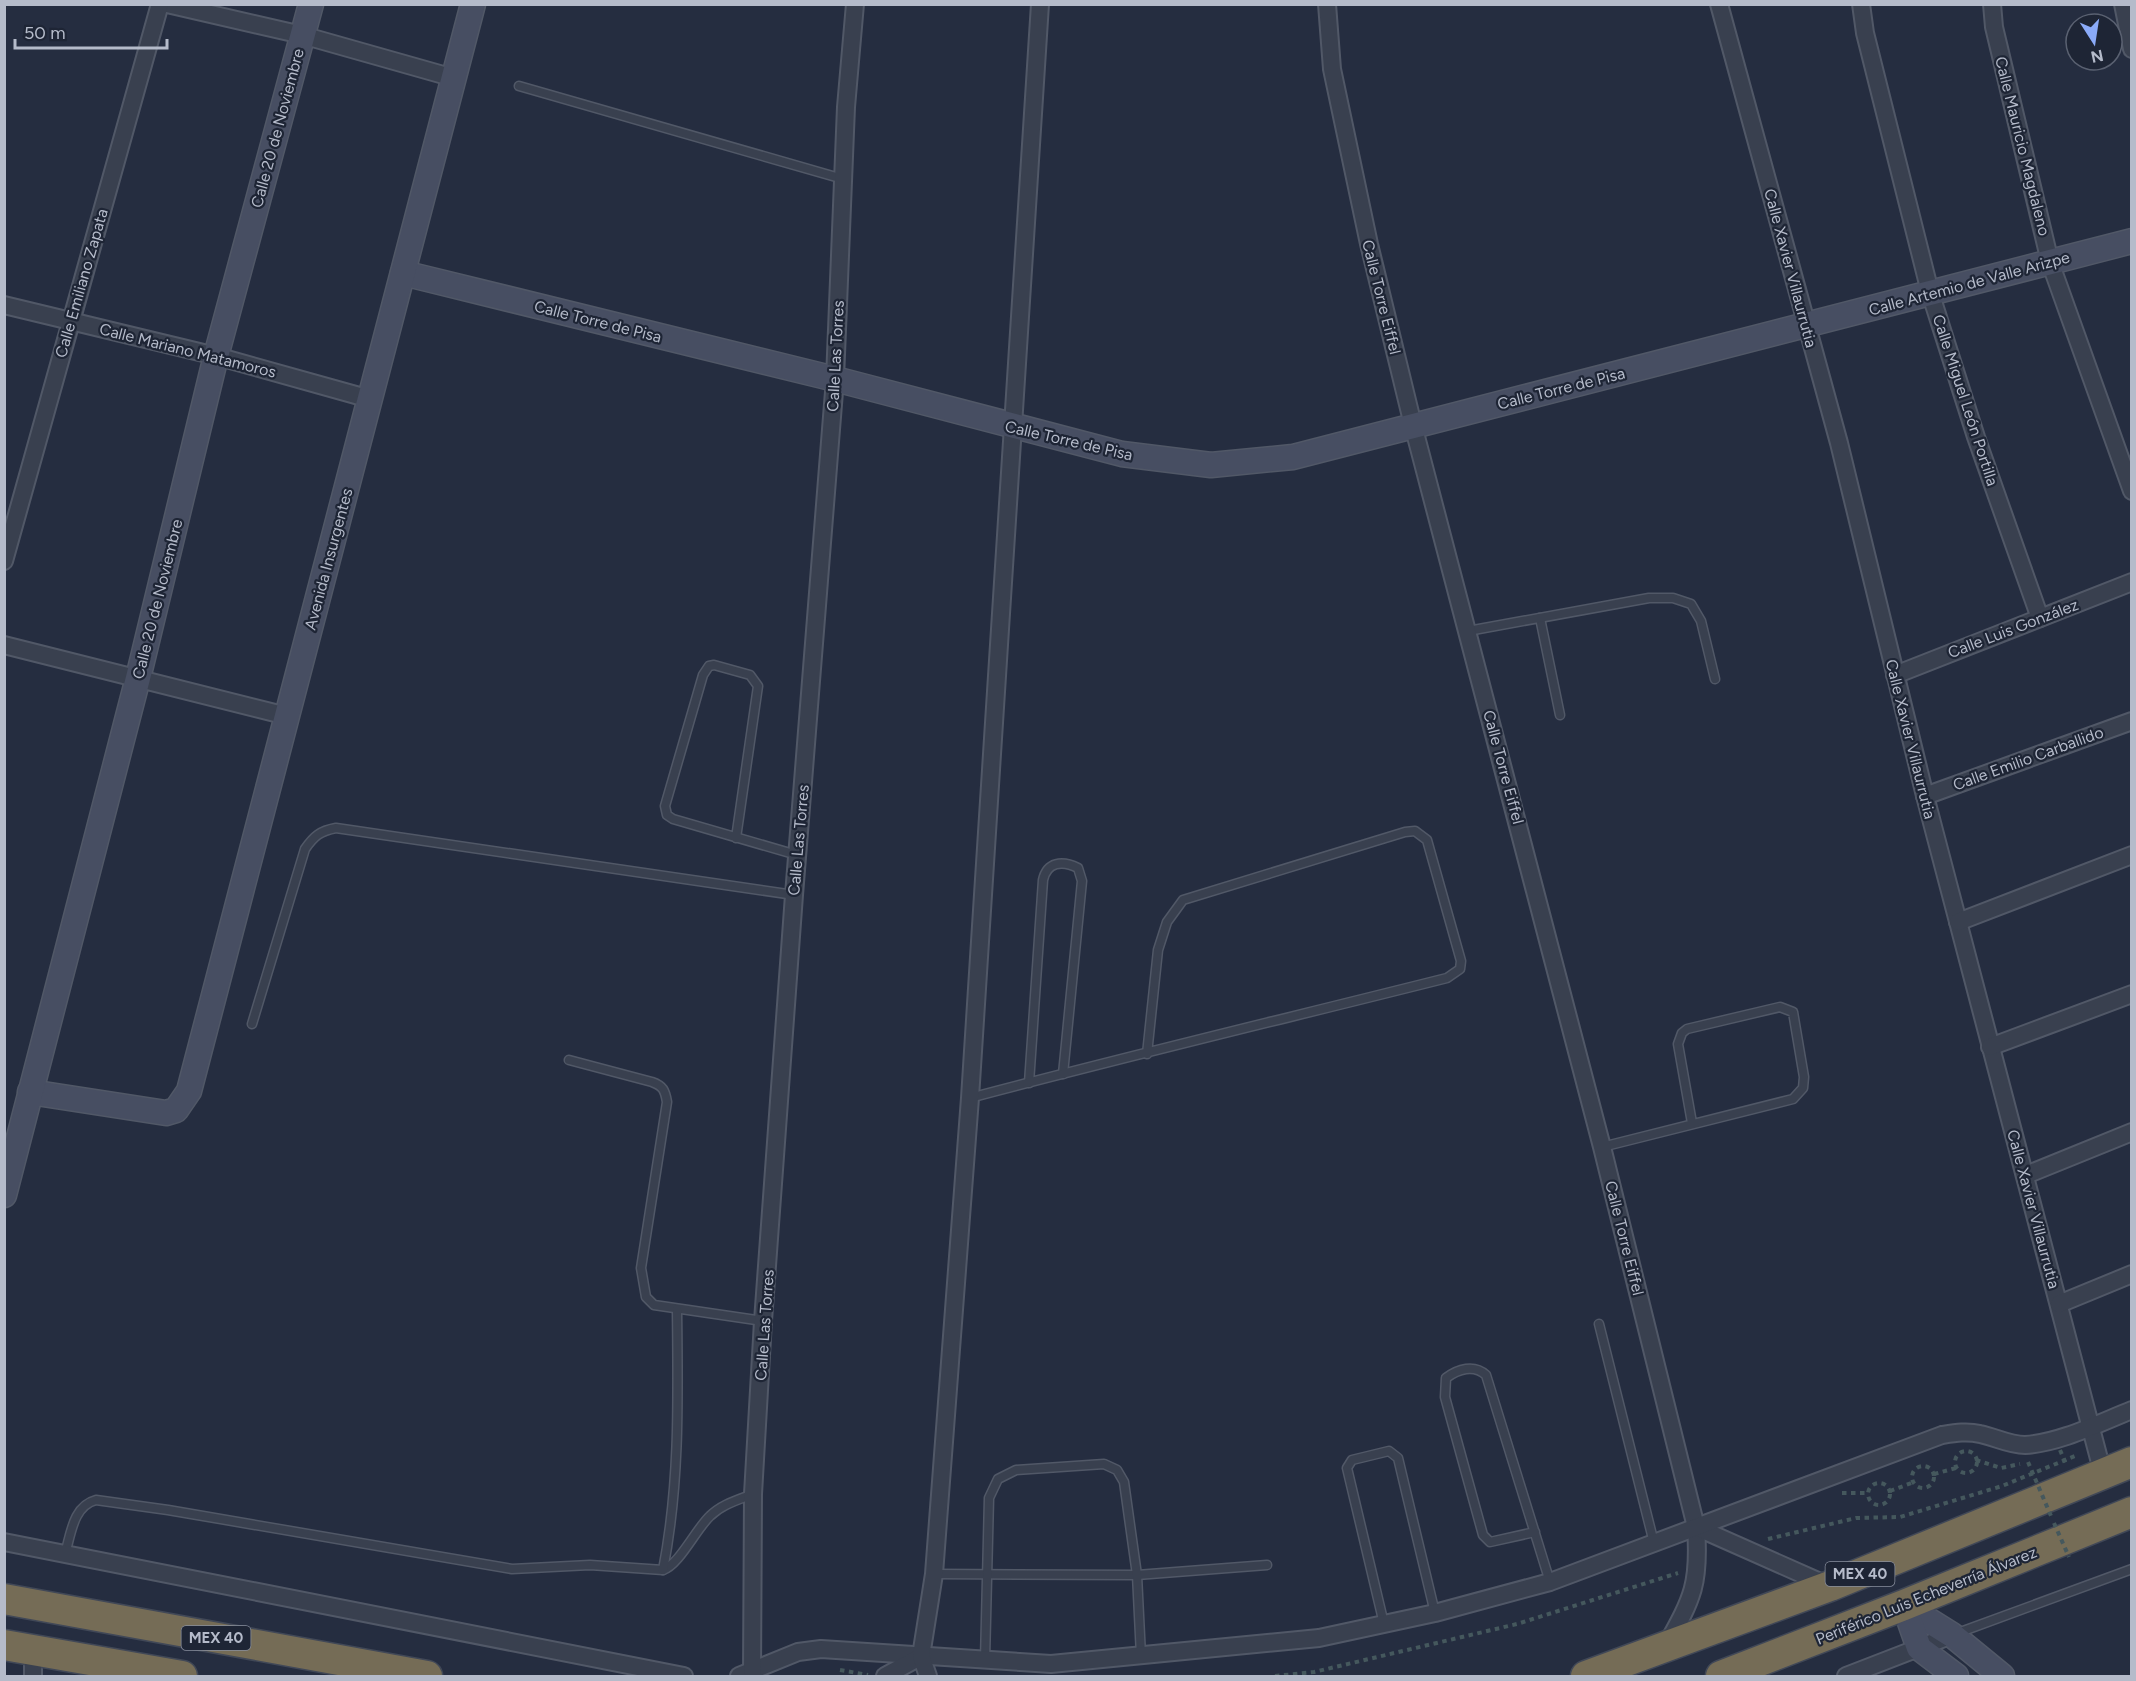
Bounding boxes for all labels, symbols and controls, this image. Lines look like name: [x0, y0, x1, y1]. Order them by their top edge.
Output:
scale bar: [15, 12, 166, 50]
north arrow: [2064, 12, 2124, 72]
text: 50 m: [24, 22, 66, 44]
street label: Calle 20 de Noviembre: [247, 46, 308, 210]
text: N: [2089, 46, 2105, 67]
street label: Calle Mauricio Magdaleno: [1991, 55, 2054, 238]
street label: Calle Xavier Villaurrutia: [1760, 187, 1821, 350]
street label: Calle Emiliano Zapata: [51, 207, 112, 360]
street label: Calle Torre Eiffel: [1358, 238, 1405, 356]
street label: Calle Artemio de Valle Arizpe: [1867, 247, 2072, 319]
street label: Calle Torre de Pisa: [532, 296, 664, 347]
street label: Calle Las Torres: [823, 300, 848, 412]
street label: Calle Miguel León Portilla: [1929, 312, 2002, 488]
street label: Calle Mariano Matamoros: [98, 319, 278, 382]
street label: Calle Torre de Pisa: [1495, 363, 1627, 414]
street label: Calle Torre de Pisa: [1003, 417, 1135, 464]
street label: Avenida Insurgentes: [300, 486, 357, 632]
street label: Calle 20 de Noviembre: [128, 517, 187, 681]
street label: Calle Luis González: [1945, 595, 2081, 662]
street label: Calle Xavier Villaurrutia: [1882, 657, 1940, 821]
street label: Calle Torre Eiffel: [1479, 708, 1528, 826]
street label: Calle Emilio Carballido: [1950, 722, 2106, 795]
street label: Calle Las Torres: [784, 784, 813, 896]
street label: Calle Xavier Villaurrutia: [2003, 1128, 2064, 1291]
street label: Calle Torre Eiffel: [1601, 1179, 1648, 1297]
street label: Calle Las Torres: [751, 1269, 778, 1381]
street label: Periférico Luis Echeverría Álvarez: [1813, 1542, 2040, 1649]
road number: MEX 40: [1826, 1562, 1894, 1586]
road number: MEX 40: [182, 1626, 250, 1650]

